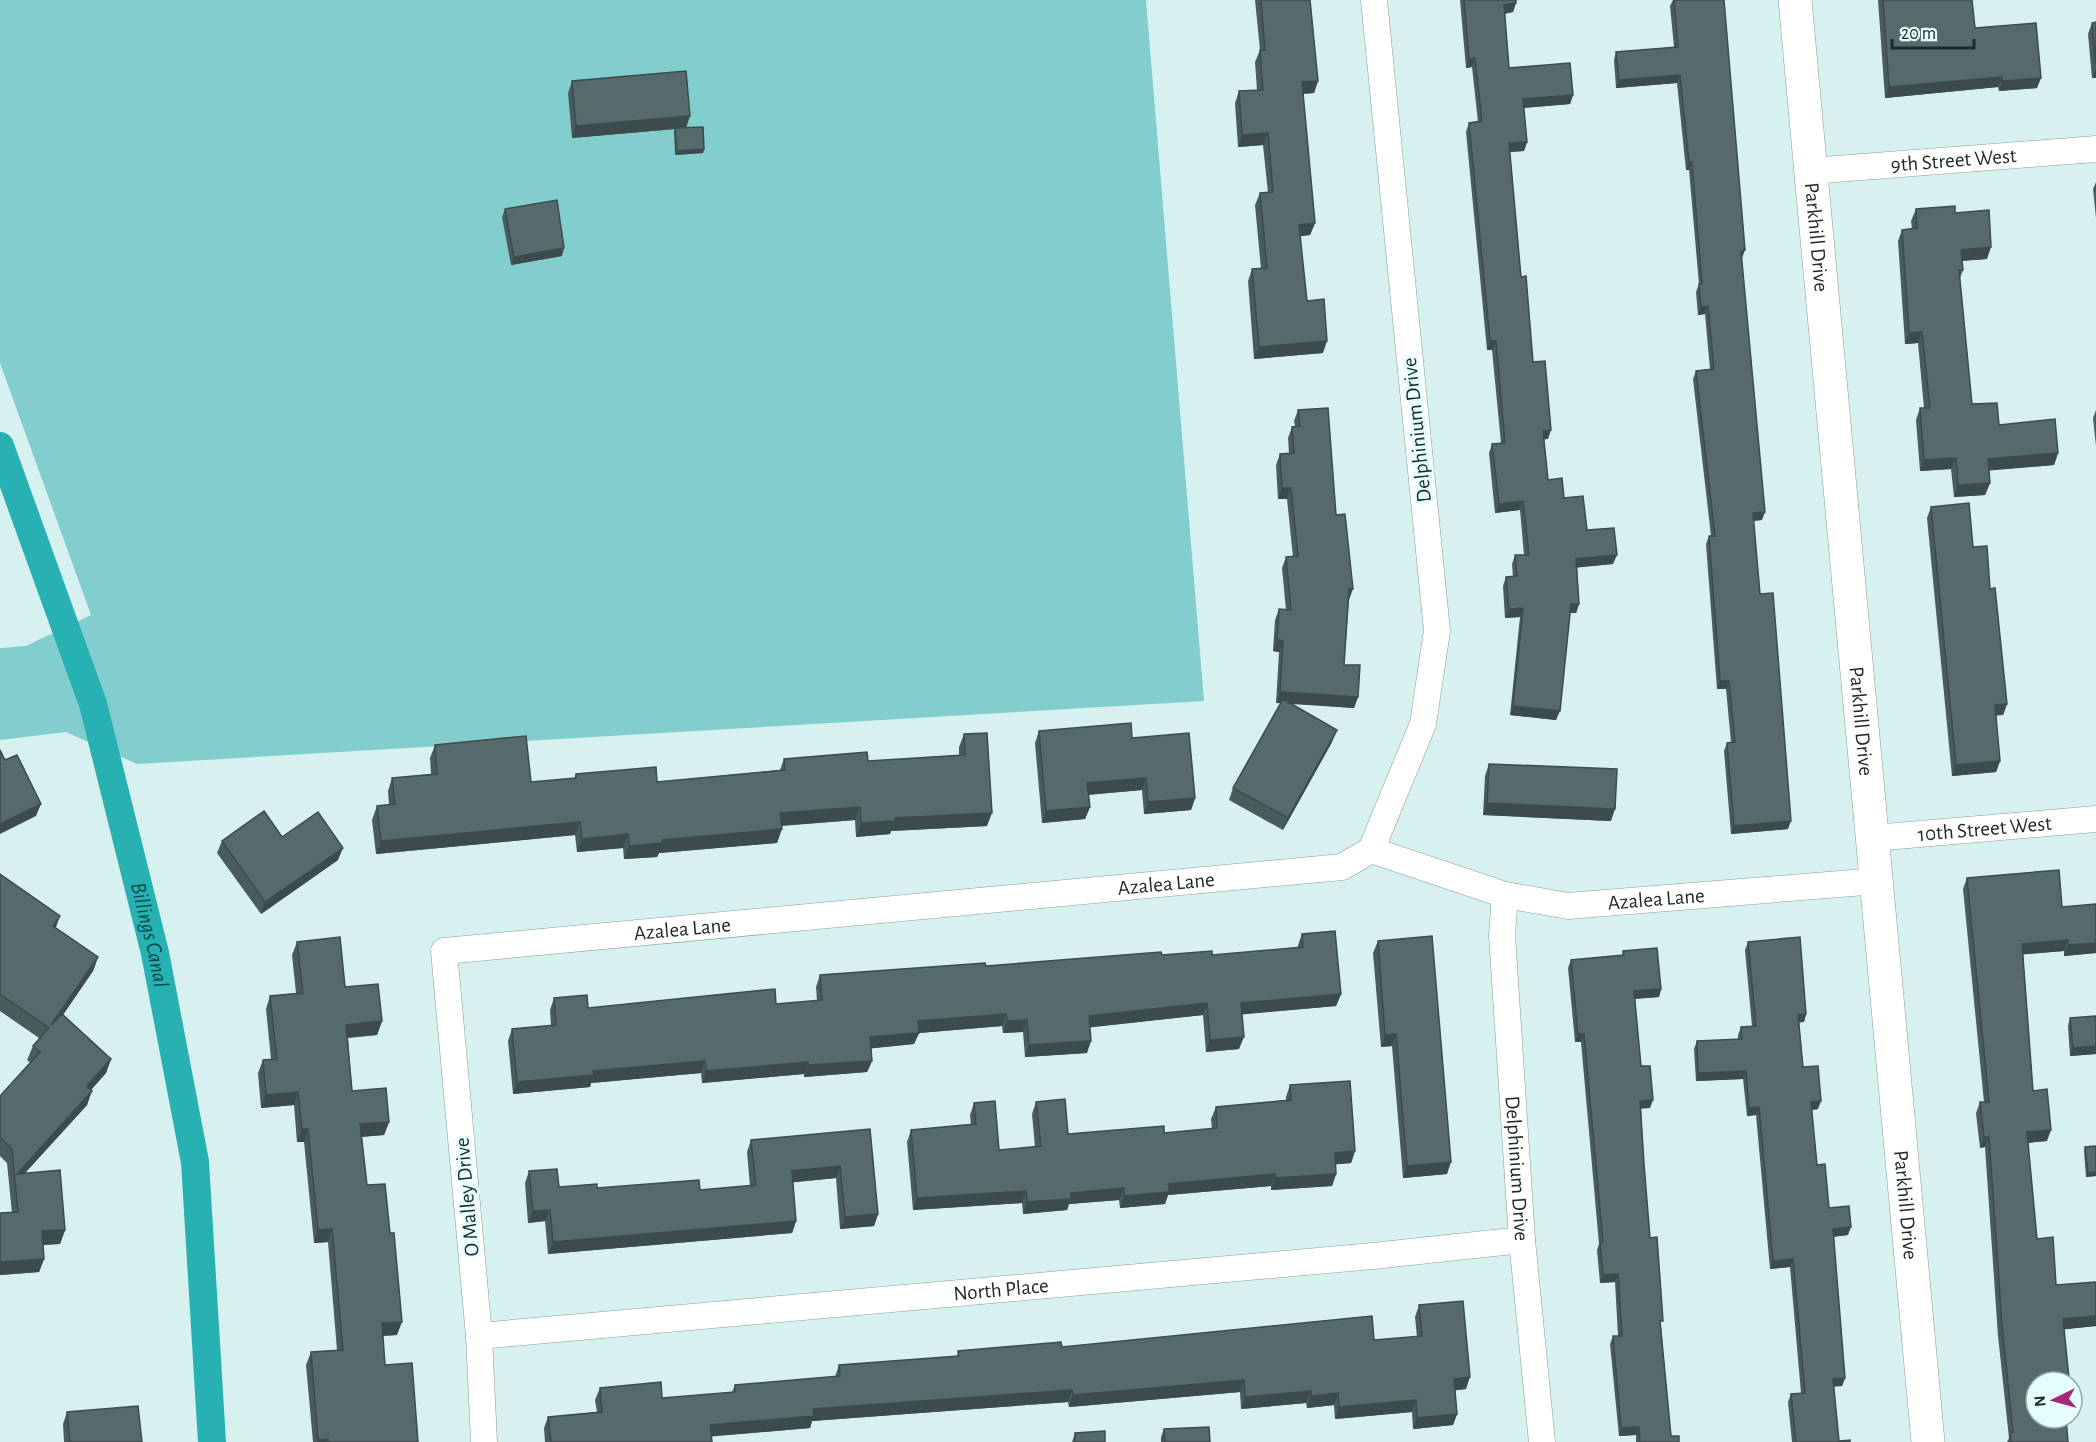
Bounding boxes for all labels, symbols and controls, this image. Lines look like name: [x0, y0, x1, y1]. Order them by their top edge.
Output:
scale bar: [1892, 12, 1974, 50]
text: 20 m: [1901, 25, 1936, 43]
street label: 9th Street West: [1890, 145, 2017, 175]
street label: Parkhill Drive: [1801, 181, 1832, 293]
street label: Delphinium Drive: [1399, 357, 1435, 503]
street label: Parkhill Drive: [1846, 665, 1877, 777]
street label: 10th Street West: [1917, 812, 2053, 845]
street label: Azalea Lane: [1117, 868, 1216, 898]
water label: Billings Canal: [127, 880, 172, 989]
street label: Azalea Lane: [1607, 884, 1706, 913]
street label: Azalea Lane: [633, 914, 732, 944]
street label: Delphinium Drive: [1502, 1095, 1533, 1242]
street label: O Malley Drive: [451, 1137, 483, 1257]
street label: Parkhill Drive: [1891, 1149, 1922, 1261]
street label: North Place: [952, 1275, 1049, 1304]
north arrow: [2024, 1370, 2084, 1430]
text: N: [2032, 1395, 2049, 1407]

